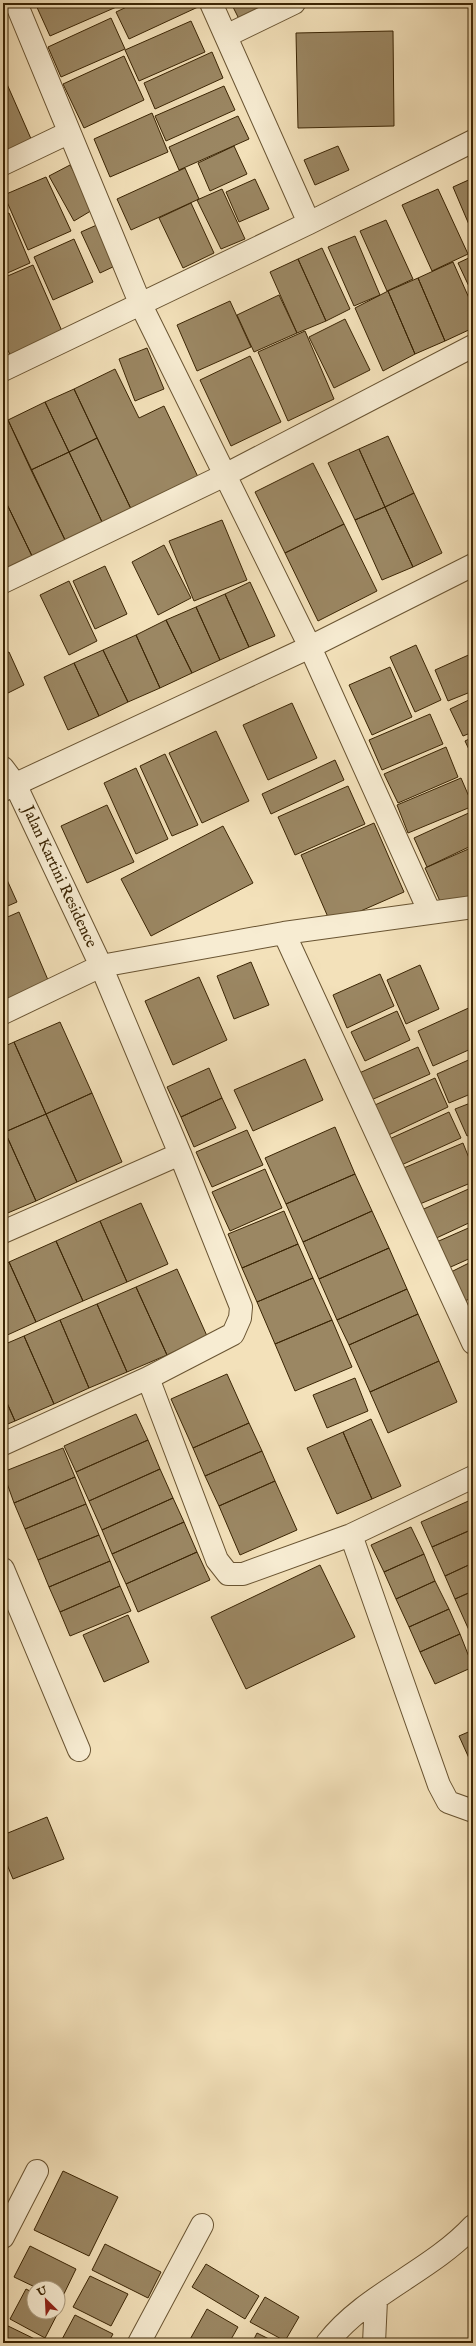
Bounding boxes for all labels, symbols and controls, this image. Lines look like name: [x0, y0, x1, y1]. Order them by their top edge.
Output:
street label: Jalan Kartini Residence: [16, 801, 101, 951]
north arrow: [26, 2280, 66, 2320]
text: U: [34, 2283, 50, 2300]

